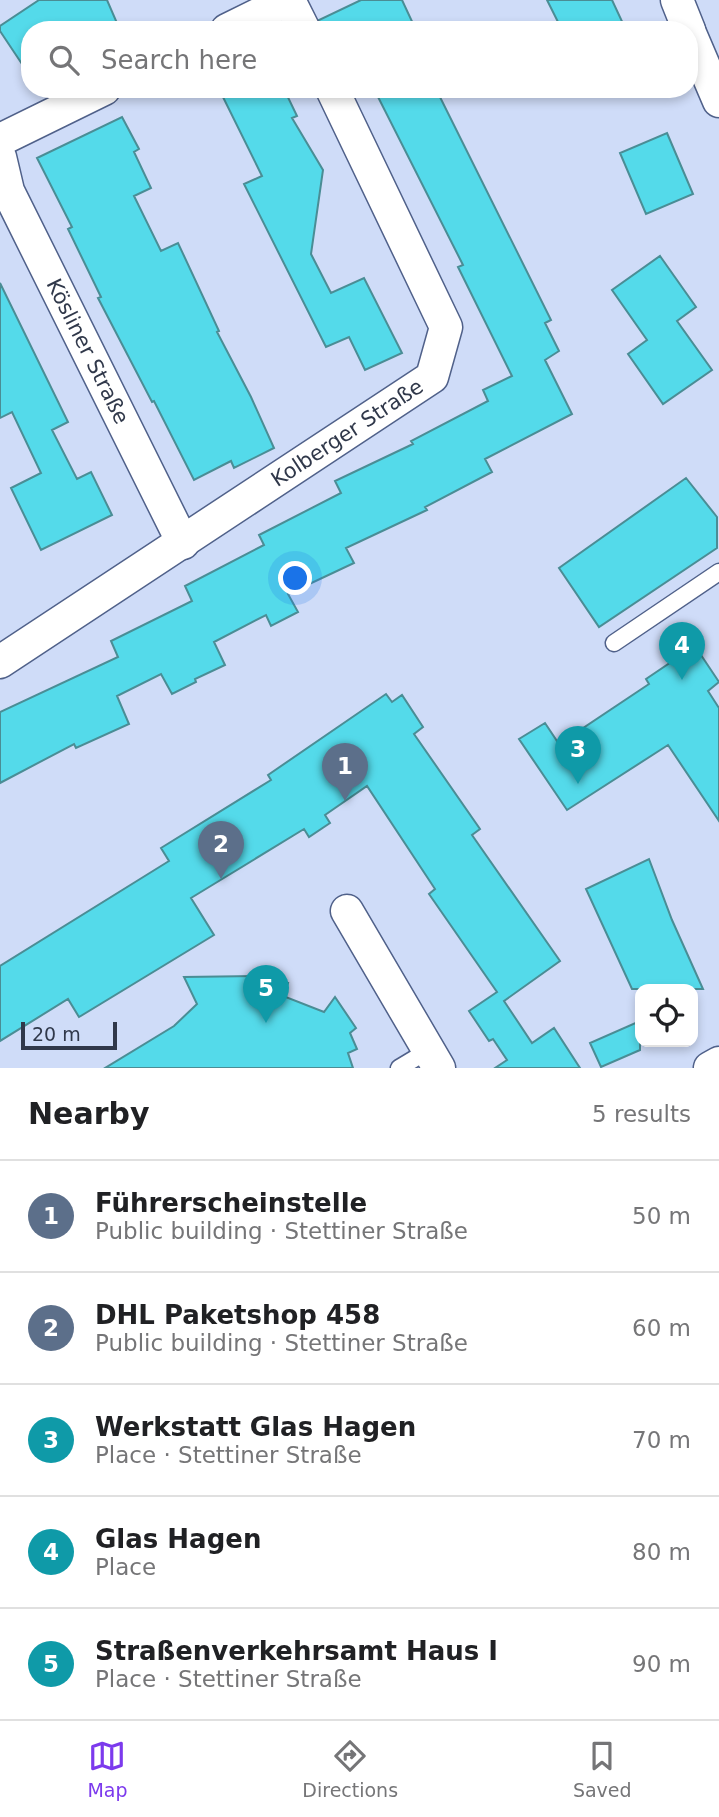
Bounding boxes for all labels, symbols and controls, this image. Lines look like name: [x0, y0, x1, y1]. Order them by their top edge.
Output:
search box: [21, 21, 698, 98]
icon: search: [45, 41, 83, 79]
text: Search here: [101, 45, 257, 75]
street label: Kösliner Straße: [42, 275, 134, 428]
street label: Kolberger Straße: [267, 374, 428, 492]
your location: [278, 561, 312, 595]
pin: 4: [659, 622, 705, 680]
pin: 3: [555, 726, 601, 784]
pin: 1: [322, 743, 368, 801]
pin: 2: [198, 821, 244, 879]
pin: 5: [243, 965, 289, 1023]
map controls: [635, 984, 698, 1047]
button: locate: [635, 984, 698, 1047]
scale bar: [21, 1019, 117, 1051]
text: 20 m: [32, 1023, 81, 1045]
text: Nearby: [28, 1096, 150, 1131]
text: 5 results: [592, 1101, 691, 1127]
text: Führerscheinstelle: [95, 1188, 367, 1218]
text: 1: [43, 1203, 59, 1229]
text: 50 m: [632, 1203, 691, 1229]
text: Public building · Stettiner Straße: [95, 1218, 468, 1244]
text: DHL Paketshop 458: [95, 1300, 380, 1330]
text: 2: [43, 1315, 59, 1341]
text: 60 m: [632, 1315, 691, 1341]
text: Public building · Stettiner Straße: [95, 1330, 468, 1356]
text: Werkstatt Glas Hagen: [95, 1412, 416, 1442]
text: 3: [43, 1427, 59, 1453]
text: 70 m: [632, 1427, 691, 1453]
text: Place · Stettiner Straße: [95, 1442, 362, 1468]
text: Glas Hagen: [95, 1524, 261, 1554]
text: 4: [43, 1539, 59, 1565]
text: 80 m: [632, 1539, 691, 1565]
text: Place: [95, 1554, 156, 1580]
text: Straßenverkehrsamt Haus I: [95, 1636, 498, 1666]
text: 5: [43, 1651, 59, 1677]
text: 90 m: [632, 1651, 691, 1677]
text: Place · Stettiner Straße: [95, 1666, 362, 1692]
tab: Map: [87, 1737, 128, 1801]
tab: Directions: [302, 1737, 398, 1801]
tab: Saved: [573, 1737, 632, 1801]

